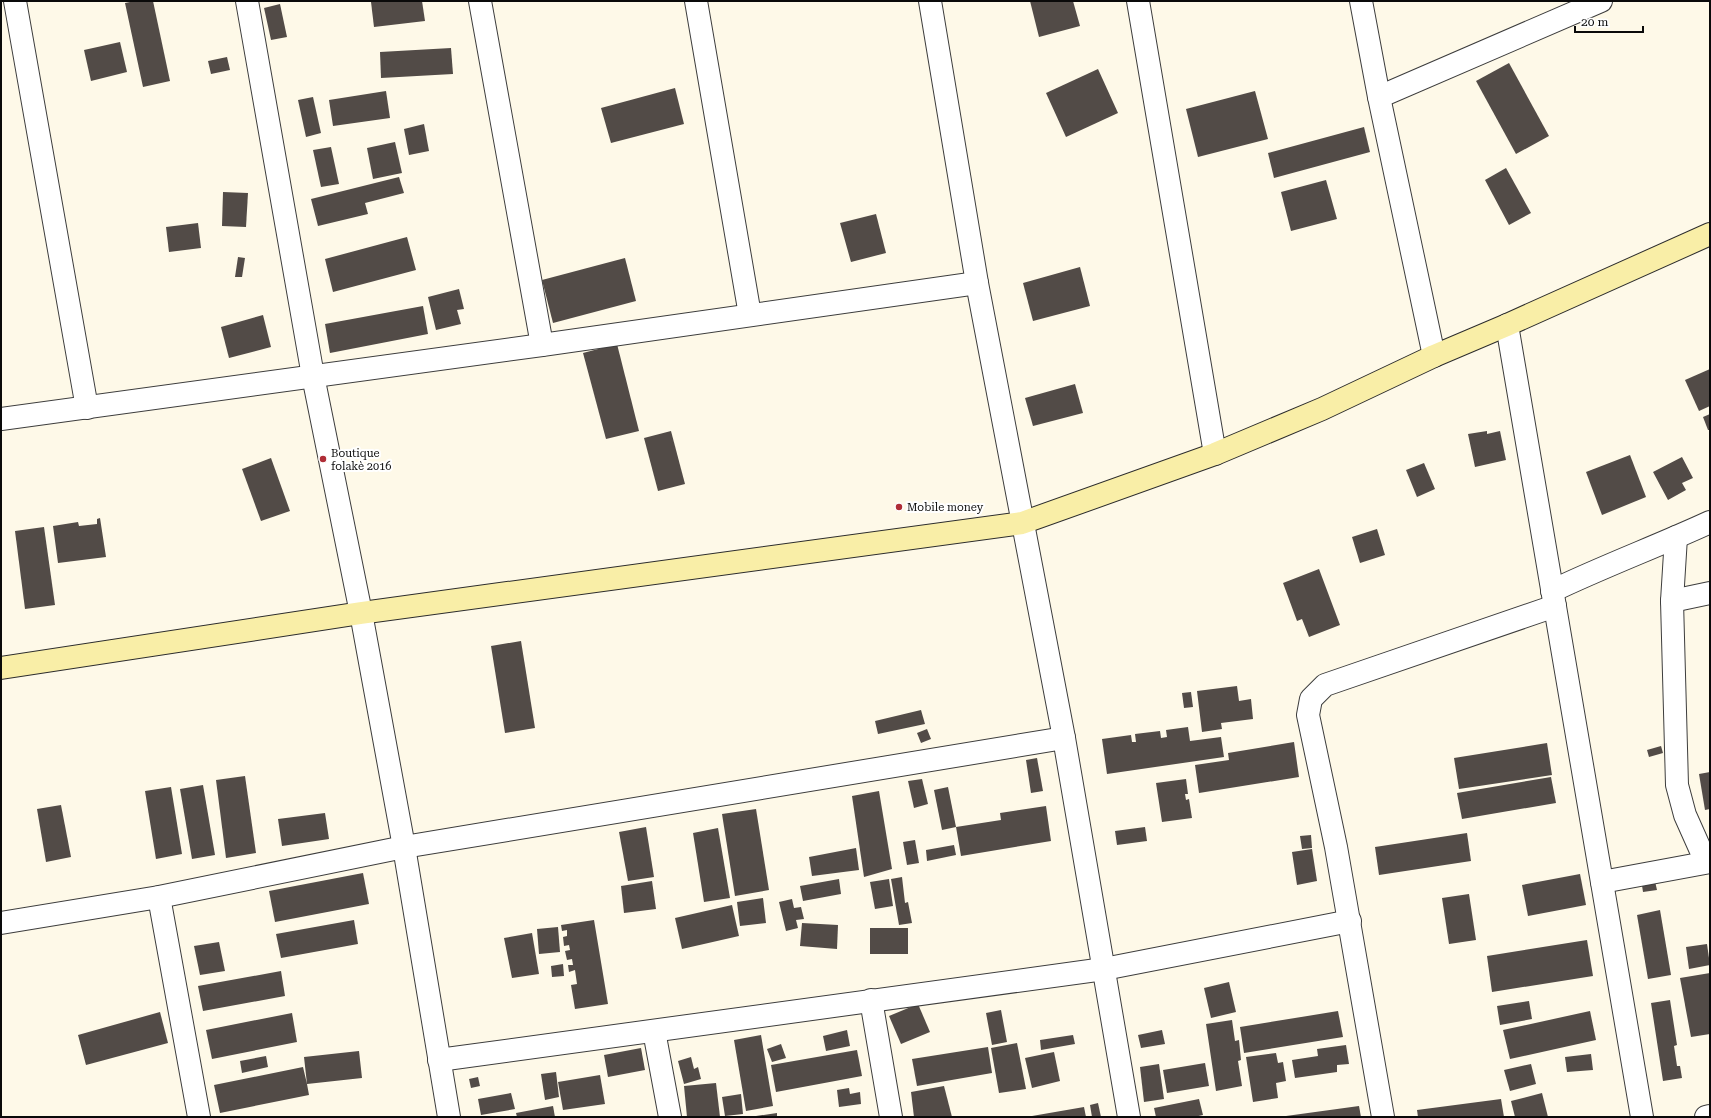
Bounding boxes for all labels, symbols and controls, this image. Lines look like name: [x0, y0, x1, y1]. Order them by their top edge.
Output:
scale bar: [1575, 8, 1643, 34]
text: 20 m: [1581, 15, 1608, 29]
place label: Boutique folakè 2016: [331, 447, 391, 473]
marker: Boutique folakè 2016: [318, 454, 328, 464]
place label: Mobile money: [907, 501, 984, 514]
marker: Mobile money: [894, 502, 904, 512]

